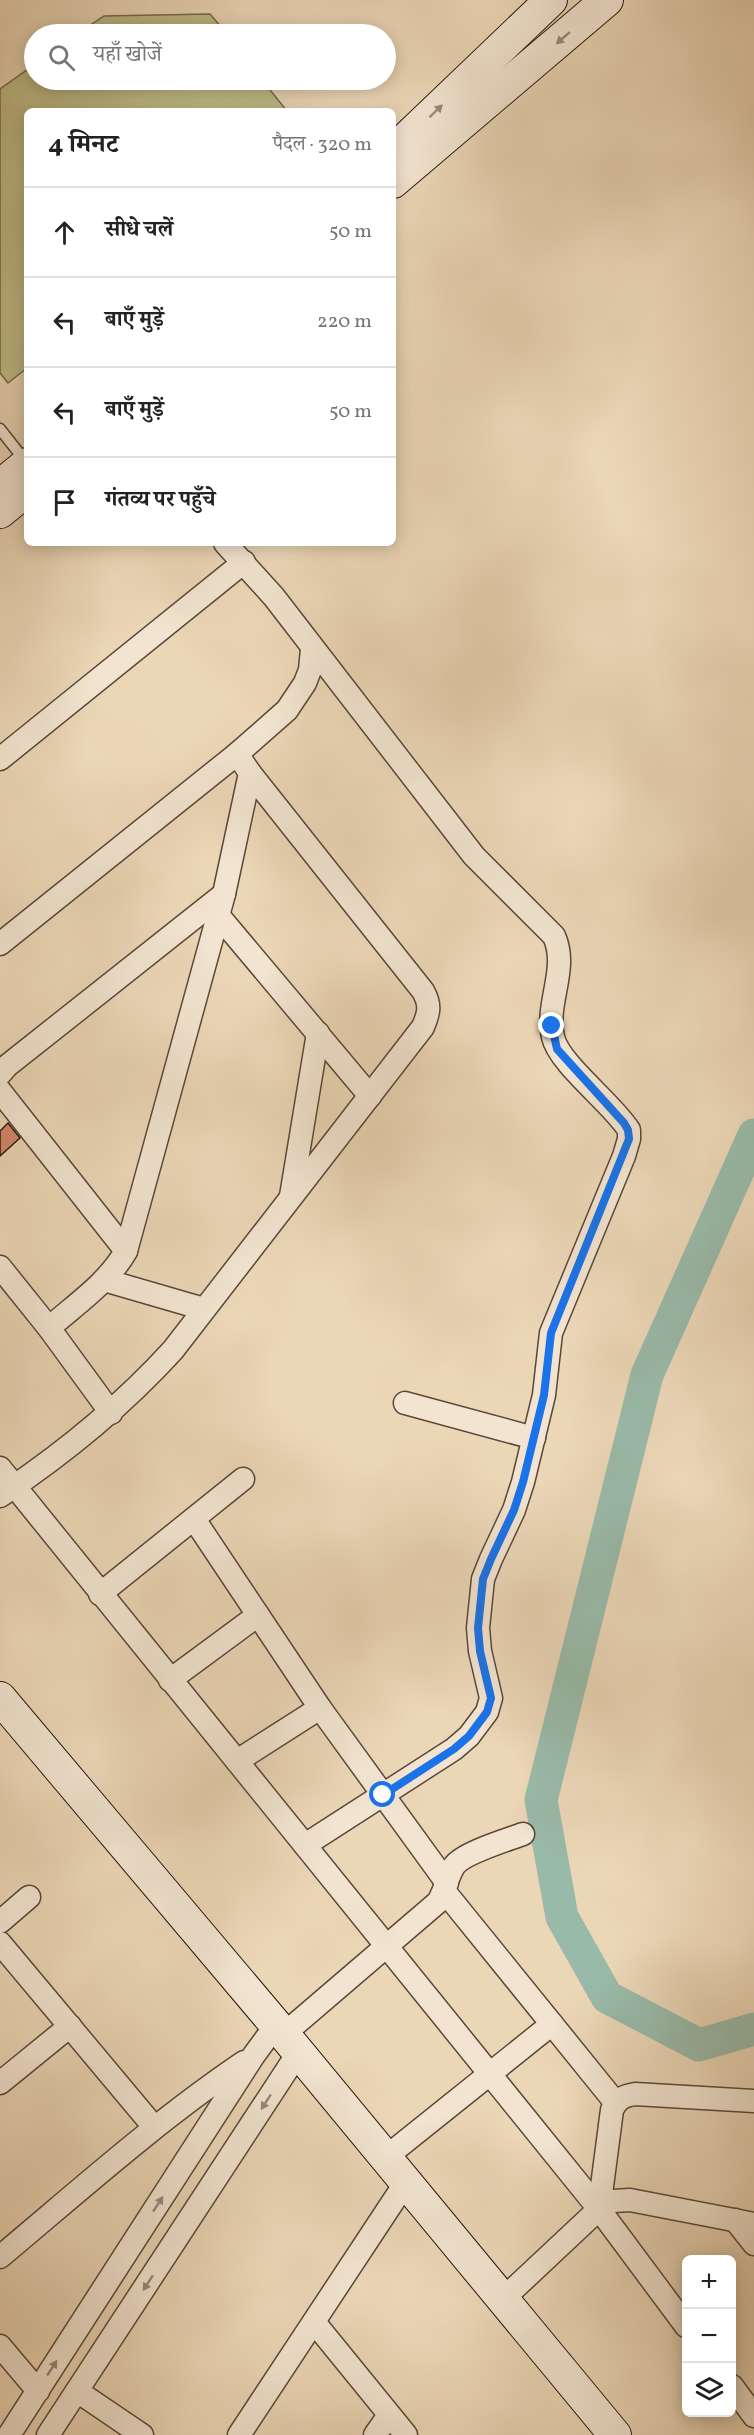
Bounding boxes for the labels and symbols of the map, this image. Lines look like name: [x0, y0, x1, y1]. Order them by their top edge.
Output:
one-way arrow: [556, 31, 571, 44]
one-way arrow: [428, 104, 443, 118]
route end: [538, 1012, 564, 1038]
route start: [369, 1781, 395, 1807]
one-way arrow: [261, 2094, 272, 2110]
one-way arrow: [152, 2196, 163, 2212]
one-way arrow: [143, 2275, 154, 2291]
one-way arrow: [47, 2360, 58, 2376]

